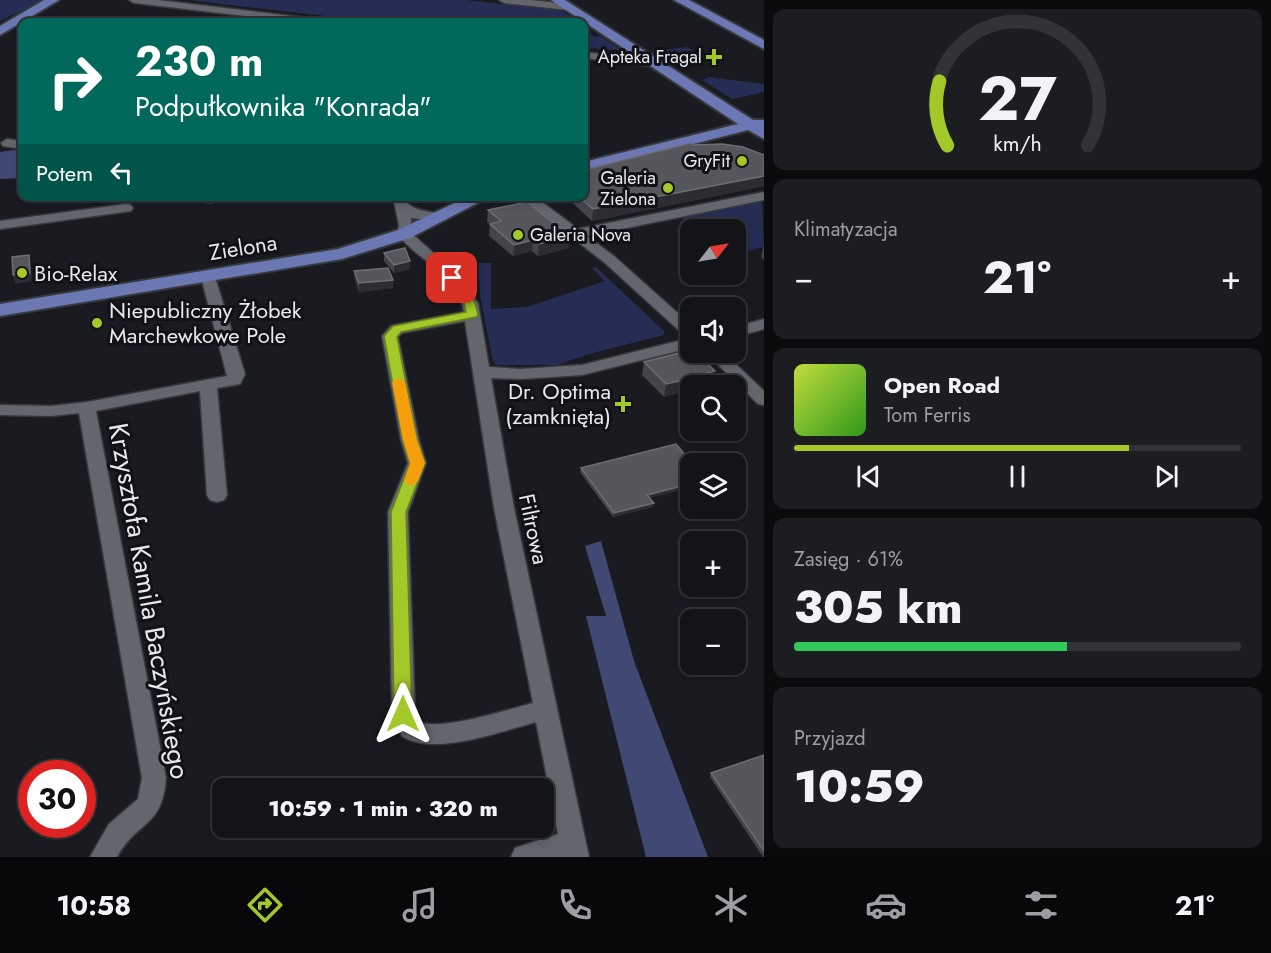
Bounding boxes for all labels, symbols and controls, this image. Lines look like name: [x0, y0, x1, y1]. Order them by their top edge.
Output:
text: 230 m: [135, 31, 263, 92]
icon: right: [36, 42, 114, 120]
place label: Apteka Fragal: [598, 44, 702, 70]
marker: Apteka Fragal: [707, 50, 721, 64]
text: 27: [978, 53, 1057, 143]
text: Podpułkownika "Konrada": [135, 87, 432, 126]
text: km/h: [993, 129, 1042, 160]
place label: GryFit: [683, 148, 731, 174]
marker: GryFit: [735, 154, 749, 168]
icon: left: [105, 156, 138, 189]
text: Potem: [36, 157, 93, 189]
place label: Galeria Zielona: [600, 165, 656, 212]
marker: Galeria Zielona: [661, 181, 675, 195]
text: Klimatyzacja: [794, 215, 898, 244]
north arrow: [680, 219, 746, 285]
map controls: [680, 219, 746, 675]
place label: Galeria Nova: [530, 222, 631, 248]
street label: Zielona: [207, 226, 279, 268]
marker: Galeria Nova: [511, 228, 525, 242]
text: 21°: [983, 245, 1051, 310]
pin: [426, 252, 477, 303]
text: −: [794, 254, 813, 301]
text: +: [1221, 254, 1241, 301]
place label: Bio-Relax: [34, 257, 118, 289]
icon: arrive: [435, 261, 468, 294]
marker: Bio-Relax: [15, 266, 29, 280]
place label: Niepubliczny Żłobek Marchewkowe Pole: [109, 294, 302, 351]
button: sound: [680, 297, 746, 363]
marker: Niepubliczny Żłobek Marchewkowe Pole: [90, 316, 104, 330]
text: Open Road: [884, 369, 1000, 401]
place label: Dr. Optima (zamknięta): [505, 375, 611, 432]
button: search: [680, 375, 746, 441]
marker: Dr. Optima (zamknięta): [616, 397, 630, 411]
text: Tom Ferris: [884, 401, 971, 430]
street label: Krzysztofa Kamila Baczyńskiego: [99, 420, 200, 782]
button: layers: [680, 453, 746, 519]
icon: previous: [852, 460, 885, 493]
icon: pause: [1001, 460, 1034, 493]
icon: next: [1150, 460, 1183, 493]
street label: Filtrowa: [511, 491, 557, 567]
button: +: [680, 531, 746, 597]
text: Zasięg · 61%: [794, 545, 903, 574]
text: 305 km: [794, 575, 962, 640]
button: −: [680, 609, 746, 675]
position arrow: [371, 682, 435, 746]
text: Przyjazd: [794, 724, 866, 753]
text: 10:59: [794, 754, 925, 819]
speed limit sign: 30: [18, 760, 96, 838]
text: 10:59 · 1 min · 320 m: [268, 792, 498, 824]
icon: directions: [244, 884, 286, 926]
icon: music: [399, 884, 441, 926]
icon: phone: [554, 884, 596, 926]
icon: climate: [710, 884, 752, 926]
icon: car: [865, 884, 907, 926]
icon: filters: [1020, 884, 1062, 926]
text: 10:58: [57, 886, 131, 925]
text: 21°: [1175, 886, 1214, 925]

